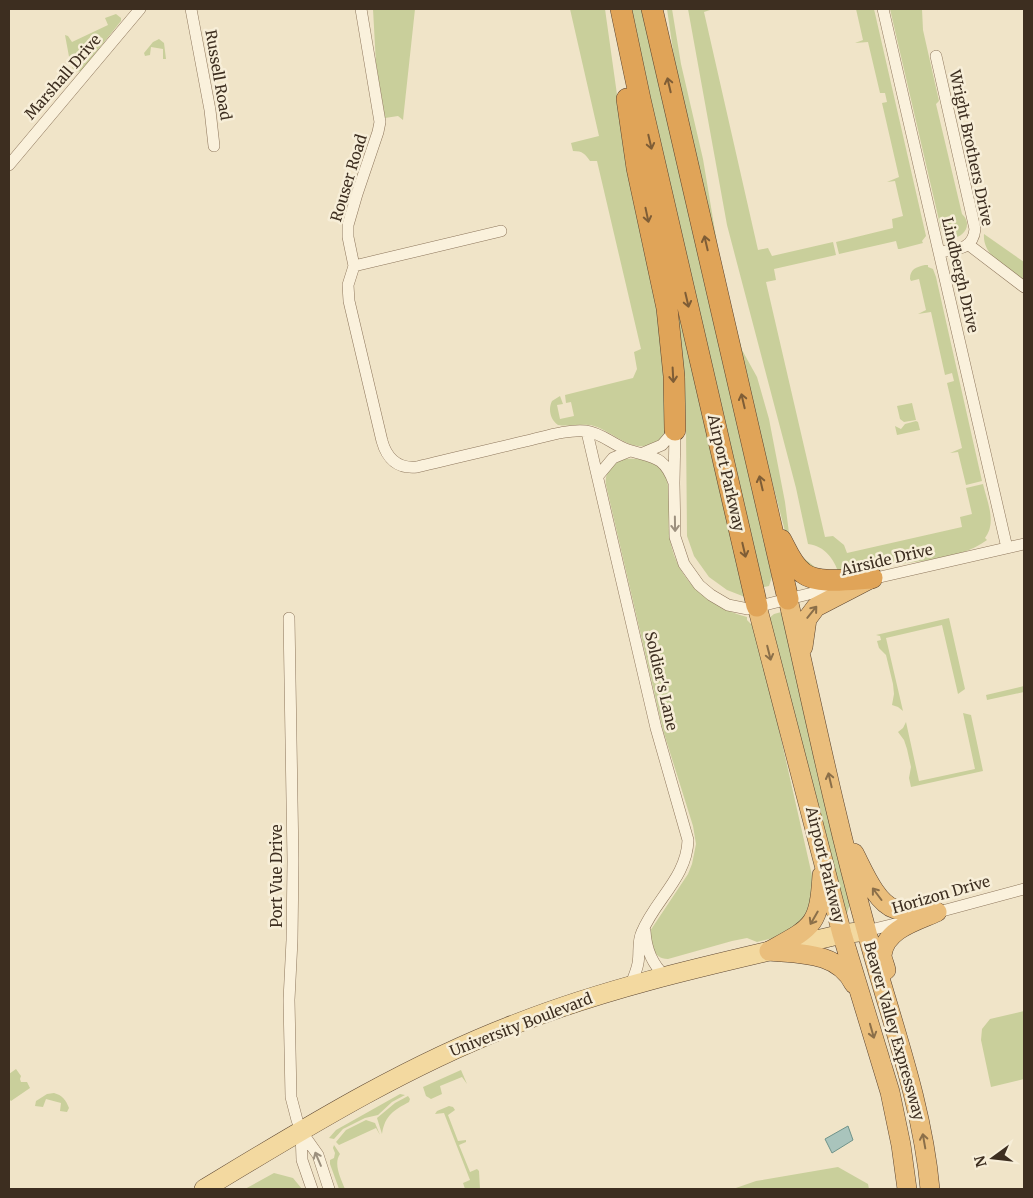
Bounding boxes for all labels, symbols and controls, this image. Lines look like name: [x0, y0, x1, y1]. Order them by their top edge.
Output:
street label: Russell Road: [201, 28, 236, 122]
street label: Marshall Drive: [21, 30, 105, 123]
street label: Wright Brothers Drive: [945, 67, 997, 228]
one-way arrow: [664, 77, 673, 93]
street label: Rouser Road: [326, 132, 371, 224]
one-way arrow: [646, 133, 655, 149]
one-way arrow: [643, 207, 653, 223]
street label: Lindbergh Drive: [938, 215, 983, 335]
one-way arrow: [701, 235, 710, 251]
one-way arrow: [683, 292, 692, 308]
one-way arrow: [669, 367, 678, 383]
one-way arrow: [738, 394, 747, 410]
street label: Airport Parkway: [704, 412, 749, 533]
one-way arrow: [756, 475, 765, 491]
one-way arrow: [670, 516, 680, 532]
street label: Airside Drive: [838, 540, 935, 580]
one-way arrow: [740, 541, 749, 557]
one-way arrow: [807, 606, 818, 619]
street label: Soldier's Lane: [641, 630, 682, 732]
one-way arrow: [765, 645, 774, 661]
one-way arrow: [825, 773, 834, 789]
street label: Airport Parkway: [802, 804, 849, 925]
street label: Port Vue Drive: [267, 824, 286, 928]
street label: Horizon Drive: [890, 871, 992, 918]
one-way arrow: [872, 888, 883, 901]
one-way arrow: [808, 911, 818, 925]
street label: Beaver Valley Expressway: [860, 939, 929, 1123]
street label: University Boulevard: [447, 989, 595, 1060]
one-way arrow: [868, 1022, 878, 1038]
one-way arrow: [918, 1133, 928, 1149]
north arrow: [968, 1133, 1018, 1183]
one-way arrow: [312, 1152, 322, 1167]
text: N: [970, 1154, 991, 1169]

